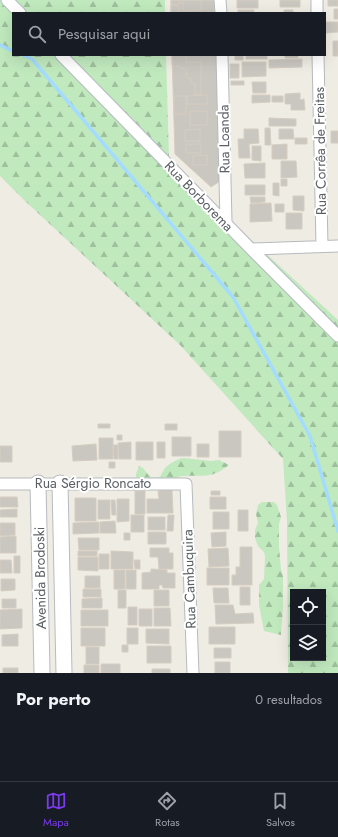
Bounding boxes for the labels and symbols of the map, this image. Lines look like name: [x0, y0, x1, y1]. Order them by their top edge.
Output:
street label: Rua Corrêa de Freitas: [309, 86, 331, 215]
street label: Rua Loanda: [213, 104, 235, 174]
street label: Rua Borborema: [160, 156, 238, 236]
street label: Rua Sérgio Roncato: [35, 473, 152, 493]
street label: Avenida Brodoski: [29, 526, 51, 630]
street label: Rua Cambuquira: [177, 529, 201, 629]

